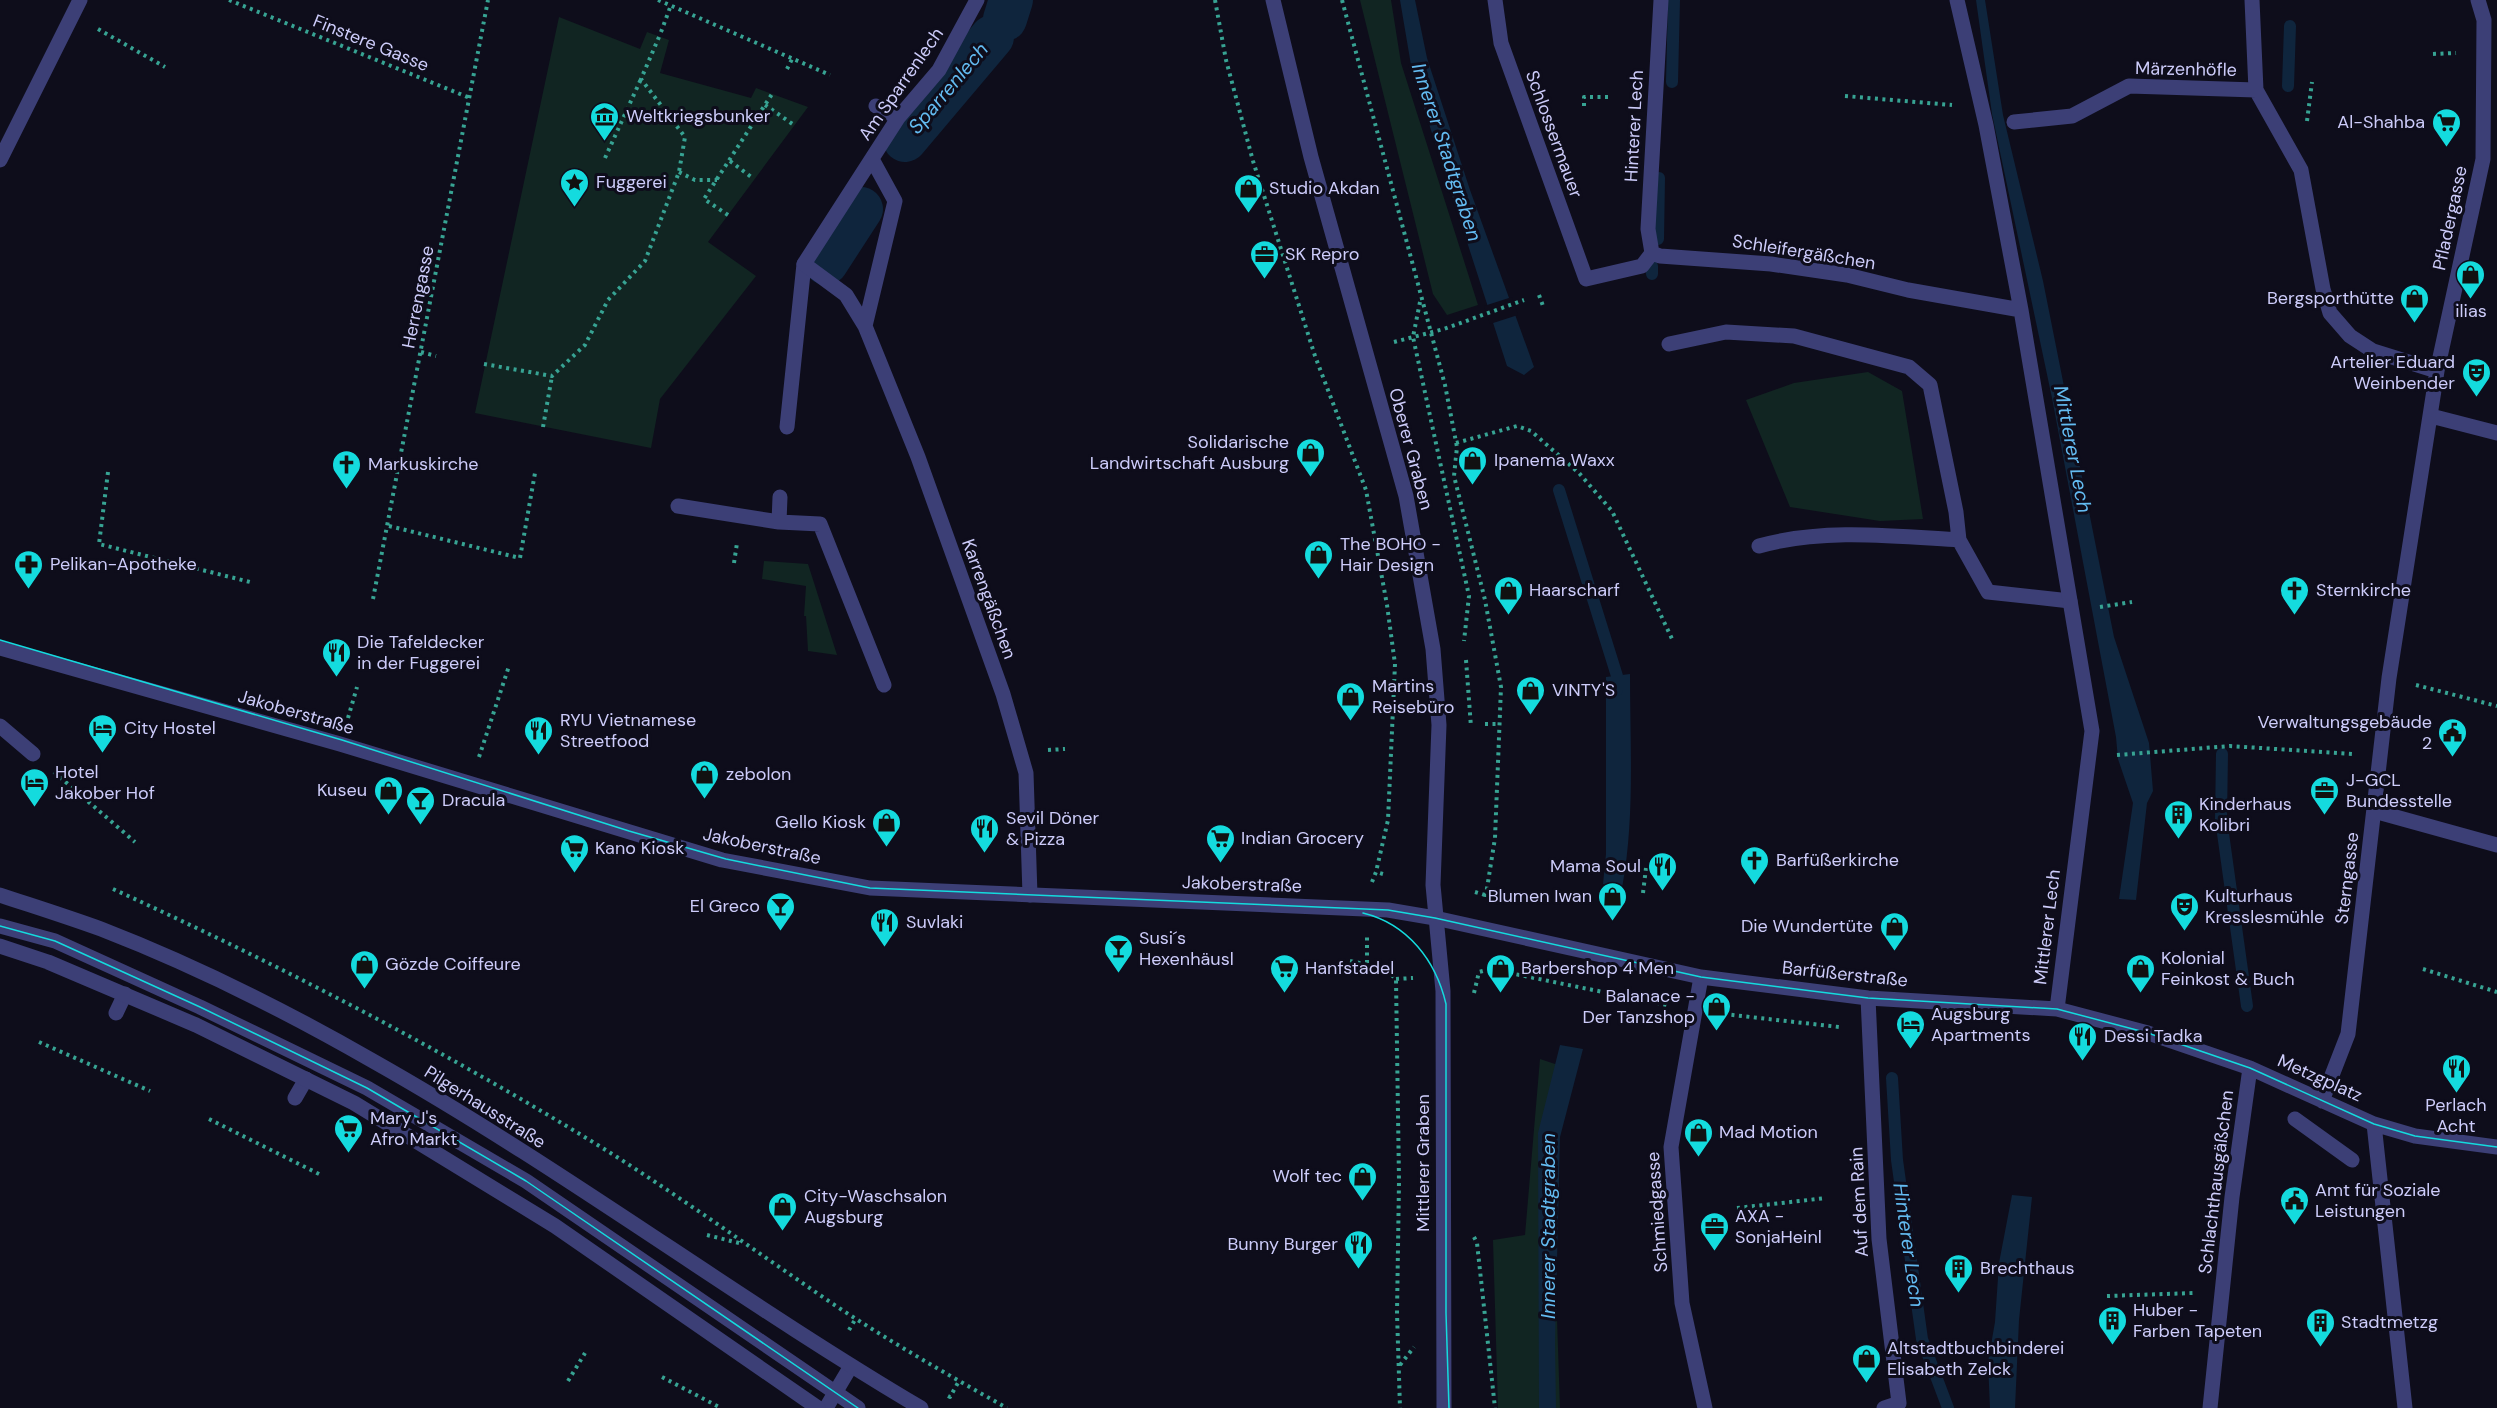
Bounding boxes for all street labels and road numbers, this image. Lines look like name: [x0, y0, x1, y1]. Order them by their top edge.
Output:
street label: Finstere Gasse: [309, 9, 433, 77]
street label: Am Sparrenlech: [854, 23, 948, 145]
street label: Märzenhöfle: [2135, 56, 2237, 82]
street label: Schlossermauer: [1520, 67, 1588, 201]
street label: Hinterer Lech: [1619, 69, 1649, 183]
street label: Pfladergasse: [2427, 163, 2473, 273]
street label: Schleifergäßchen: [1731, 229, 1877, 275]
street label: Herrengasse: [396, 244, 440, 350]
street label: Oberer Graben: [1383, 385, 1439, 513]
street label: Karrengäßchen: [956, 536, 1022, 662]
street label: Jakoberstraße: [235, 684, 357, 740]
street label: Jakoberstraße: [701, 822, 823, 870]
street label: Sterngasse: [2329, 831, 2365, 925]
street label: Mittlerer Lech: [2028, 868, 2066, 986]
street label: Jakoberstraße: [1182, 870, 1302, 898]
street label: Barfüßerstraße: [1781, 955, 1909, 993]
street label: Metzgplatz: [2274, 1049, 2366, 1107]
street label: Pilgerhausstraße: [420, 1060, 550, 1154]
street label: Schlachthausgäßchen: [2193, 1089, 2239, 1275]
street label: Mittlerer Graben: [1411, 1094, 1435, 1232]
street label: Auf dem Rain: [1844, 1146, 1874, 1258]
street label: Schmiedgasse: [1641, 1151, 1673, 1273]

